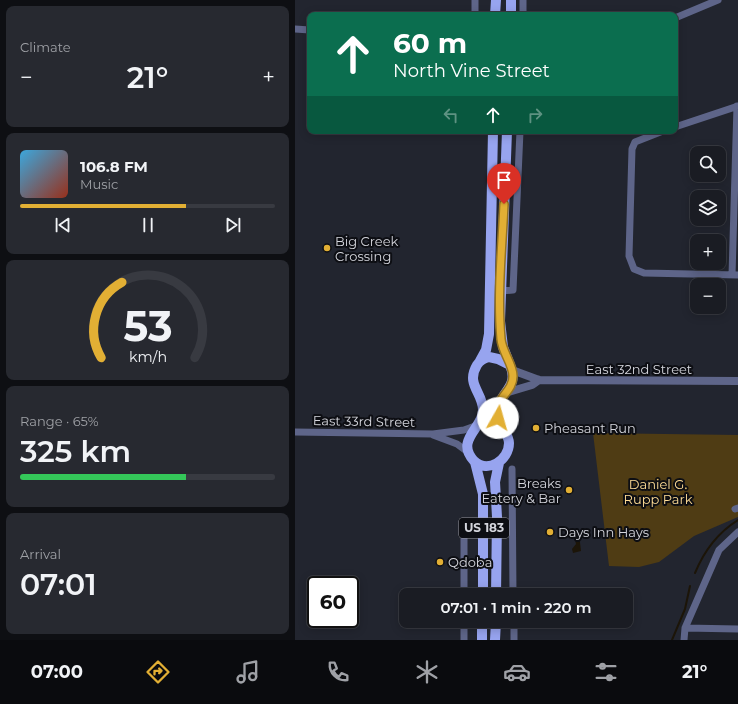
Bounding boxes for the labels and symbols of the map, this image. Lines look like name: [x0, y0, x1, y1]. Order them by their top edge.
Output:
pin: [487, 163, 521, 204]
place label: Big Creek Crossing: [335, 233, 399, 264]
marker: Big Creek Crossing: [322, 243, 332, 253]
street label: East 32nd Street: [586, 361, 692, 377]
position arrow: [477, 397, 519, 439]
street label: East 33rd Street: [313, 412, 415, 430]
place label: Pheasant Run: [544, 420, 636, 436]
marker: Pheasant Run: [531, 423, 541, 433]
place label: Breaks Eatery & Bar: [481, 475, 561, 506]
park label: Daniel G. Rupp Park: [624, 476, 693, 507]
marker: Breaks Eatery & Bar: [564, 485, 574, 495]
road number: US 183: [459, 518, 509, 538]
place label: Days Inn Hays: [558, 524, 649, 540]
marker: Days Inn Hays: [545, 527, 555, 537]
place label: Qdoba: [448, 554, 492, 570]
marker: Qdoba: [435, 557, 445, 567]
speed limit sign: 60: [307, 576, 359, 628]

